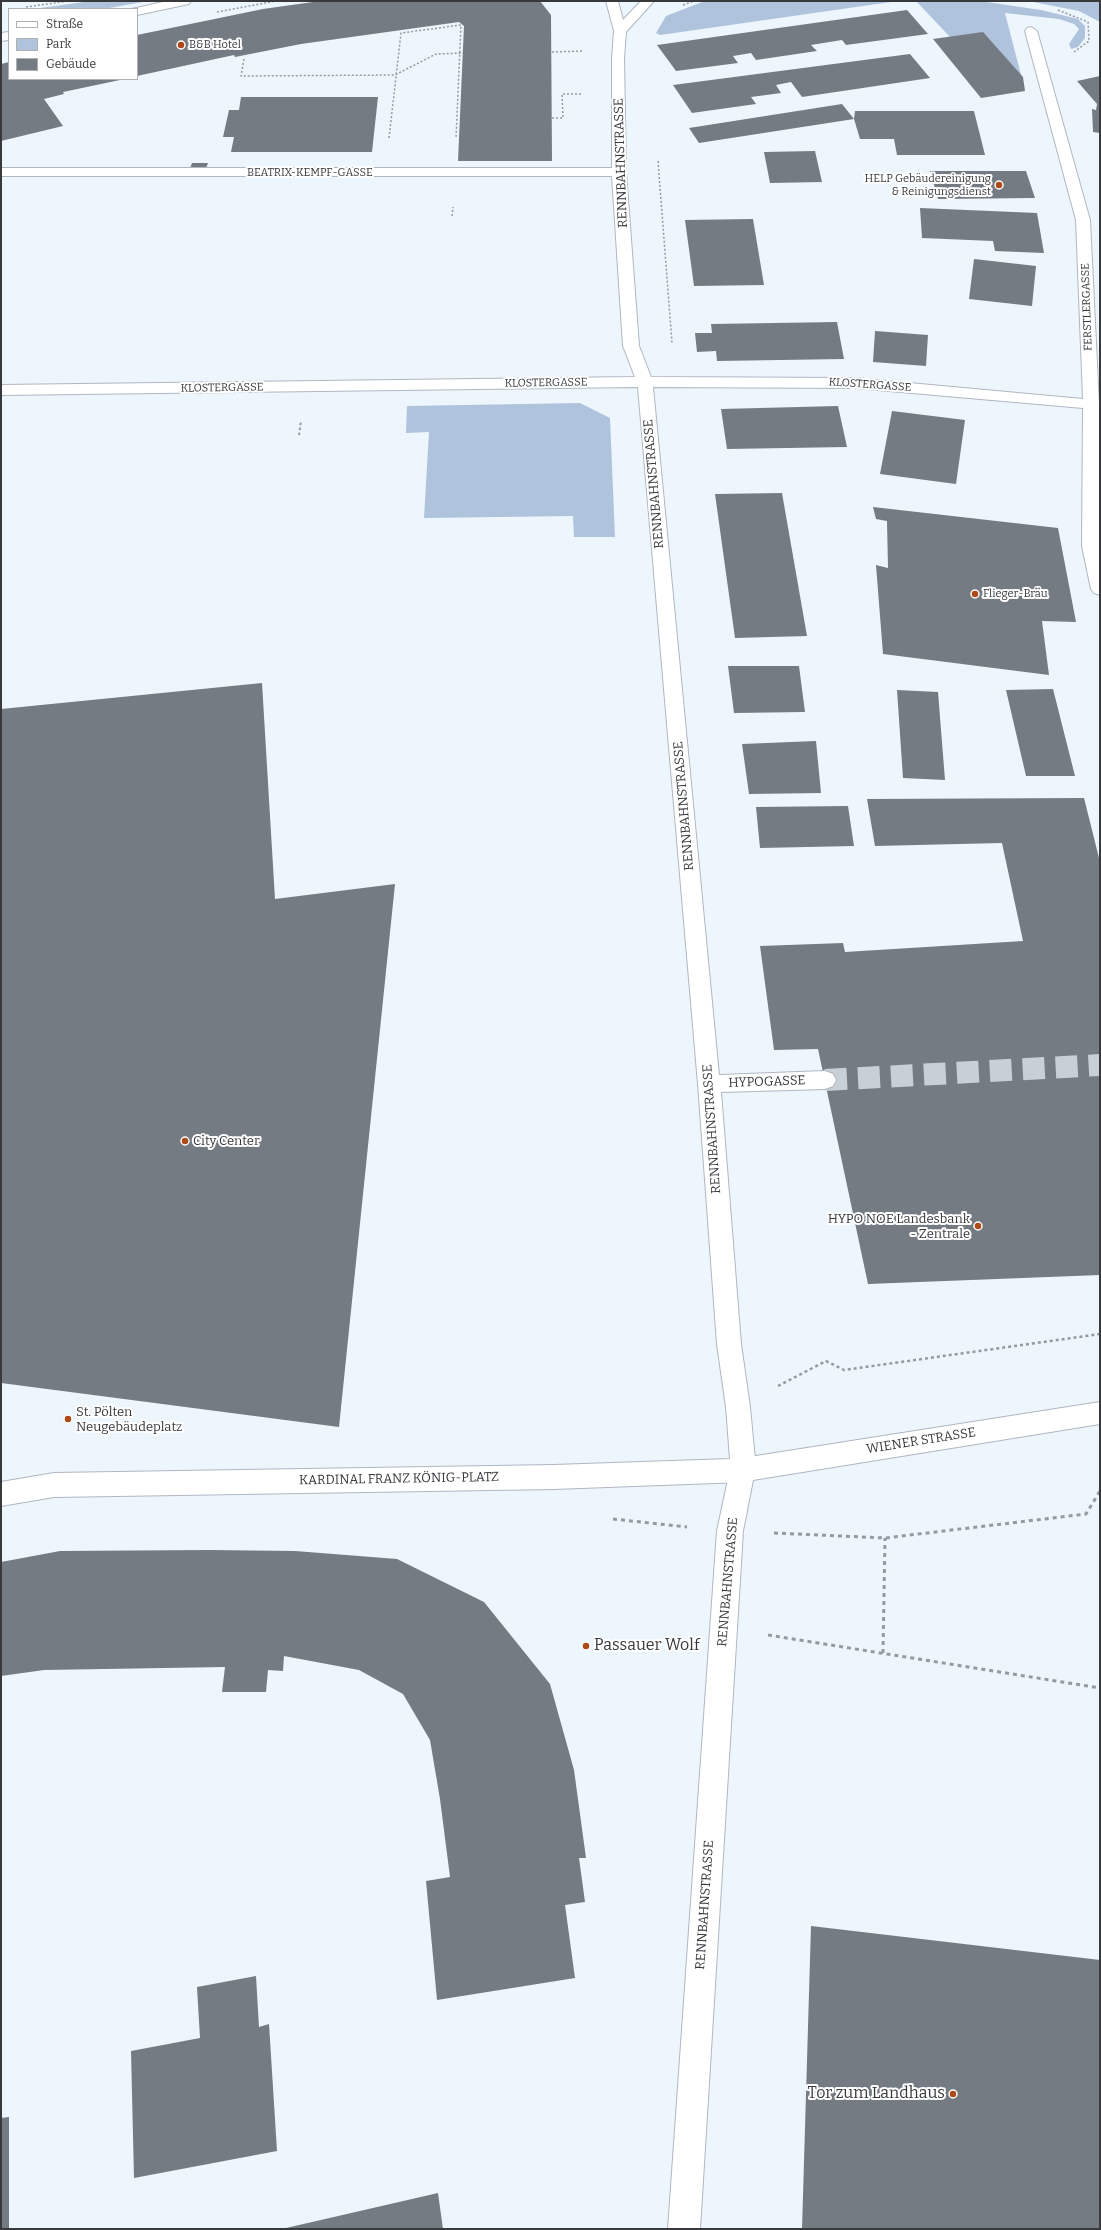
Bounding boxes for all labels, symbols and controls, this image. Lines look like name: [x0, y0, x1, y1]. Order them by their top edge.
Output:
legend: [8, 8, 138, 80]
text: Straße: [46, 17, 83, 31]
text: Park: [46, 37, 71, 51]
place label: B&B Hotel: [189, 38, 241, 52]
marker: B&B Hotel: [176, 40, 186, 50]
text: Gebäude: [46, 57, 96, 71]
street label: RENNBAHNSTRASSE: [611, 98, 631, 228]
street label: BEATRIX-KEMPF-GASSE: [247, 166, 373, 180]
place label: HELP Gebäudereinigung & Reinigungsdienst: [864, 172, 991, 198]
marker: HELP Gebäudereinigung & Reinigungsdienst: [994, 180, 1004, 190]
street label: FERSTLERGASSE: [1079, 263, 1095, 351]
street label: KLOSTERGASSE: [504, 376, 588, 390]
street label: KLOSTERGASSE: [828, 376, 912, 394]
street label: KLOSTERGASSE: [180, 381, 264, 395]
street label: RENNBAHNSTRASSE: [641, 419, 667, 549]
place label: Flieger-Bräu: [983, 587, 1048, 601]
marker: Flieger-Bräu: [970, 589, 980, 599]
street label: RENNBAHNSTRASSE: [671, 741, 697, 871]
street label: RENNBAHNSTRASSE: [700, 1064, 724, 1194]
street label: HYPOGASSE: [728, 1073, 806, 1091]
place label: City Center: [193, 1133, 260, 1149]
marker: City Center: [180, 1136, 190, 1146]
place label: HYPO NOE Landesbank - Zentrale: [828, 1211, 970, 1242]
marker: HYPO NOE Landesbank - Zentrale: [973, 1221, 983, 1231]
place label: St. Pölten Neugebäudeplatz: [76, 1404, 182, 1435]
marker: St. Pölten Neugebäudeplatz: [63, 1414, 73, 1424]
street label: WIENER STRASSE: [865, 1425, 977, 1457]
street label: KARDINAL FRANZ KÖNIG-PLATZ: [299, 1469, 499, 1489]
street label: RENNBAHNSTRASSE: [715, 1517, 741, 1647]
place label: Passauer Wolf: [594, 1636, 699, 1656]
marker: Passauer Wolf: [581, 1641, 591, 1651]
street label: RENNBAHNSTRASSE: [693, 1840, 717, 1970]
place label: Tor zum Landhaus: [808, 2084, 945, 2104]
marker: Tor zum Landhaus: [948, 2089, 958, 2099]

